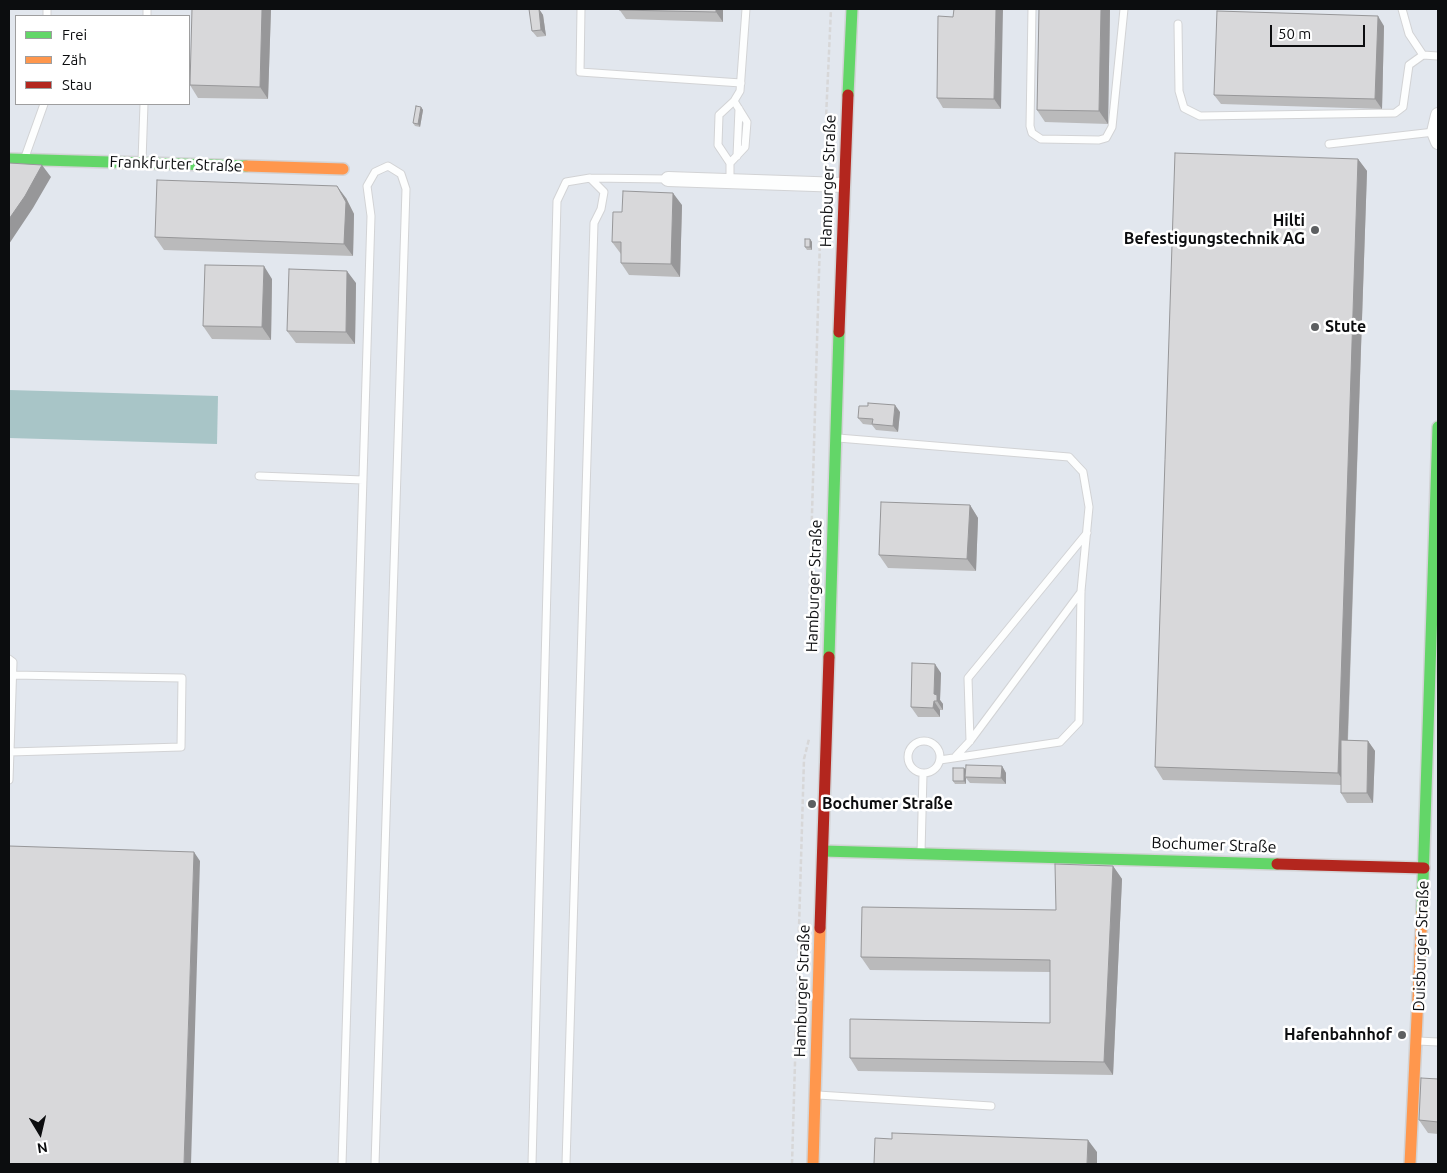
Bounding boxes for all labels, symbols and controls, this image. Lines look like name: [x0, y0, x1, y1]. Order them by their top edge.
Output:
legend: [15, 15, 190, 105]
scale bar: [1272, 15, 1367, 47]
text: 50 m: [1278, 25, 1311, 42]
text: Frei: [62, 26, 87, 43]
text: Zäh: [62, 51, 87, 68]
text: Stau: [62, 76, 92, 93]
street label: Hamburger Straße: [816, 114, 840, 248]
street label: Frankfurter Straße: [109, 152, 243, 176]
place label: Hilti Befestigungstechnik AG: [1124, 211, 1305, 249]
marker: Hilti Befestigungstechnik AG: [1309, 224, 1321, 236]
place label: Stute: [1325, 317, 1366, 337]
marker: Stute: [1309, 321, 1321, 333]
street label: Hamburger Straße: [802, 519, 826, 653]
place label: Bochumer Straße: [822, 794, 953, 814]
marker: Bochumer Straße: [806, 798, 818, 810]
street label: Bochumer Straße: [1151, 833, 1277, 857]
street label: Duisburger Straße: [1409, 880, 1433, 1012]
street label: Hamburger Straße: [790, 924, 814, 1058]
place label: Hafenbahnhof: [1284, 1025, 1392, 1045]
marker: Hafenbahnhof: [1396, 1029, 1408, 1041]
north arrow: [15, 1108, 65, 1158]
text: N: [36, 1139, 49, 1157]

